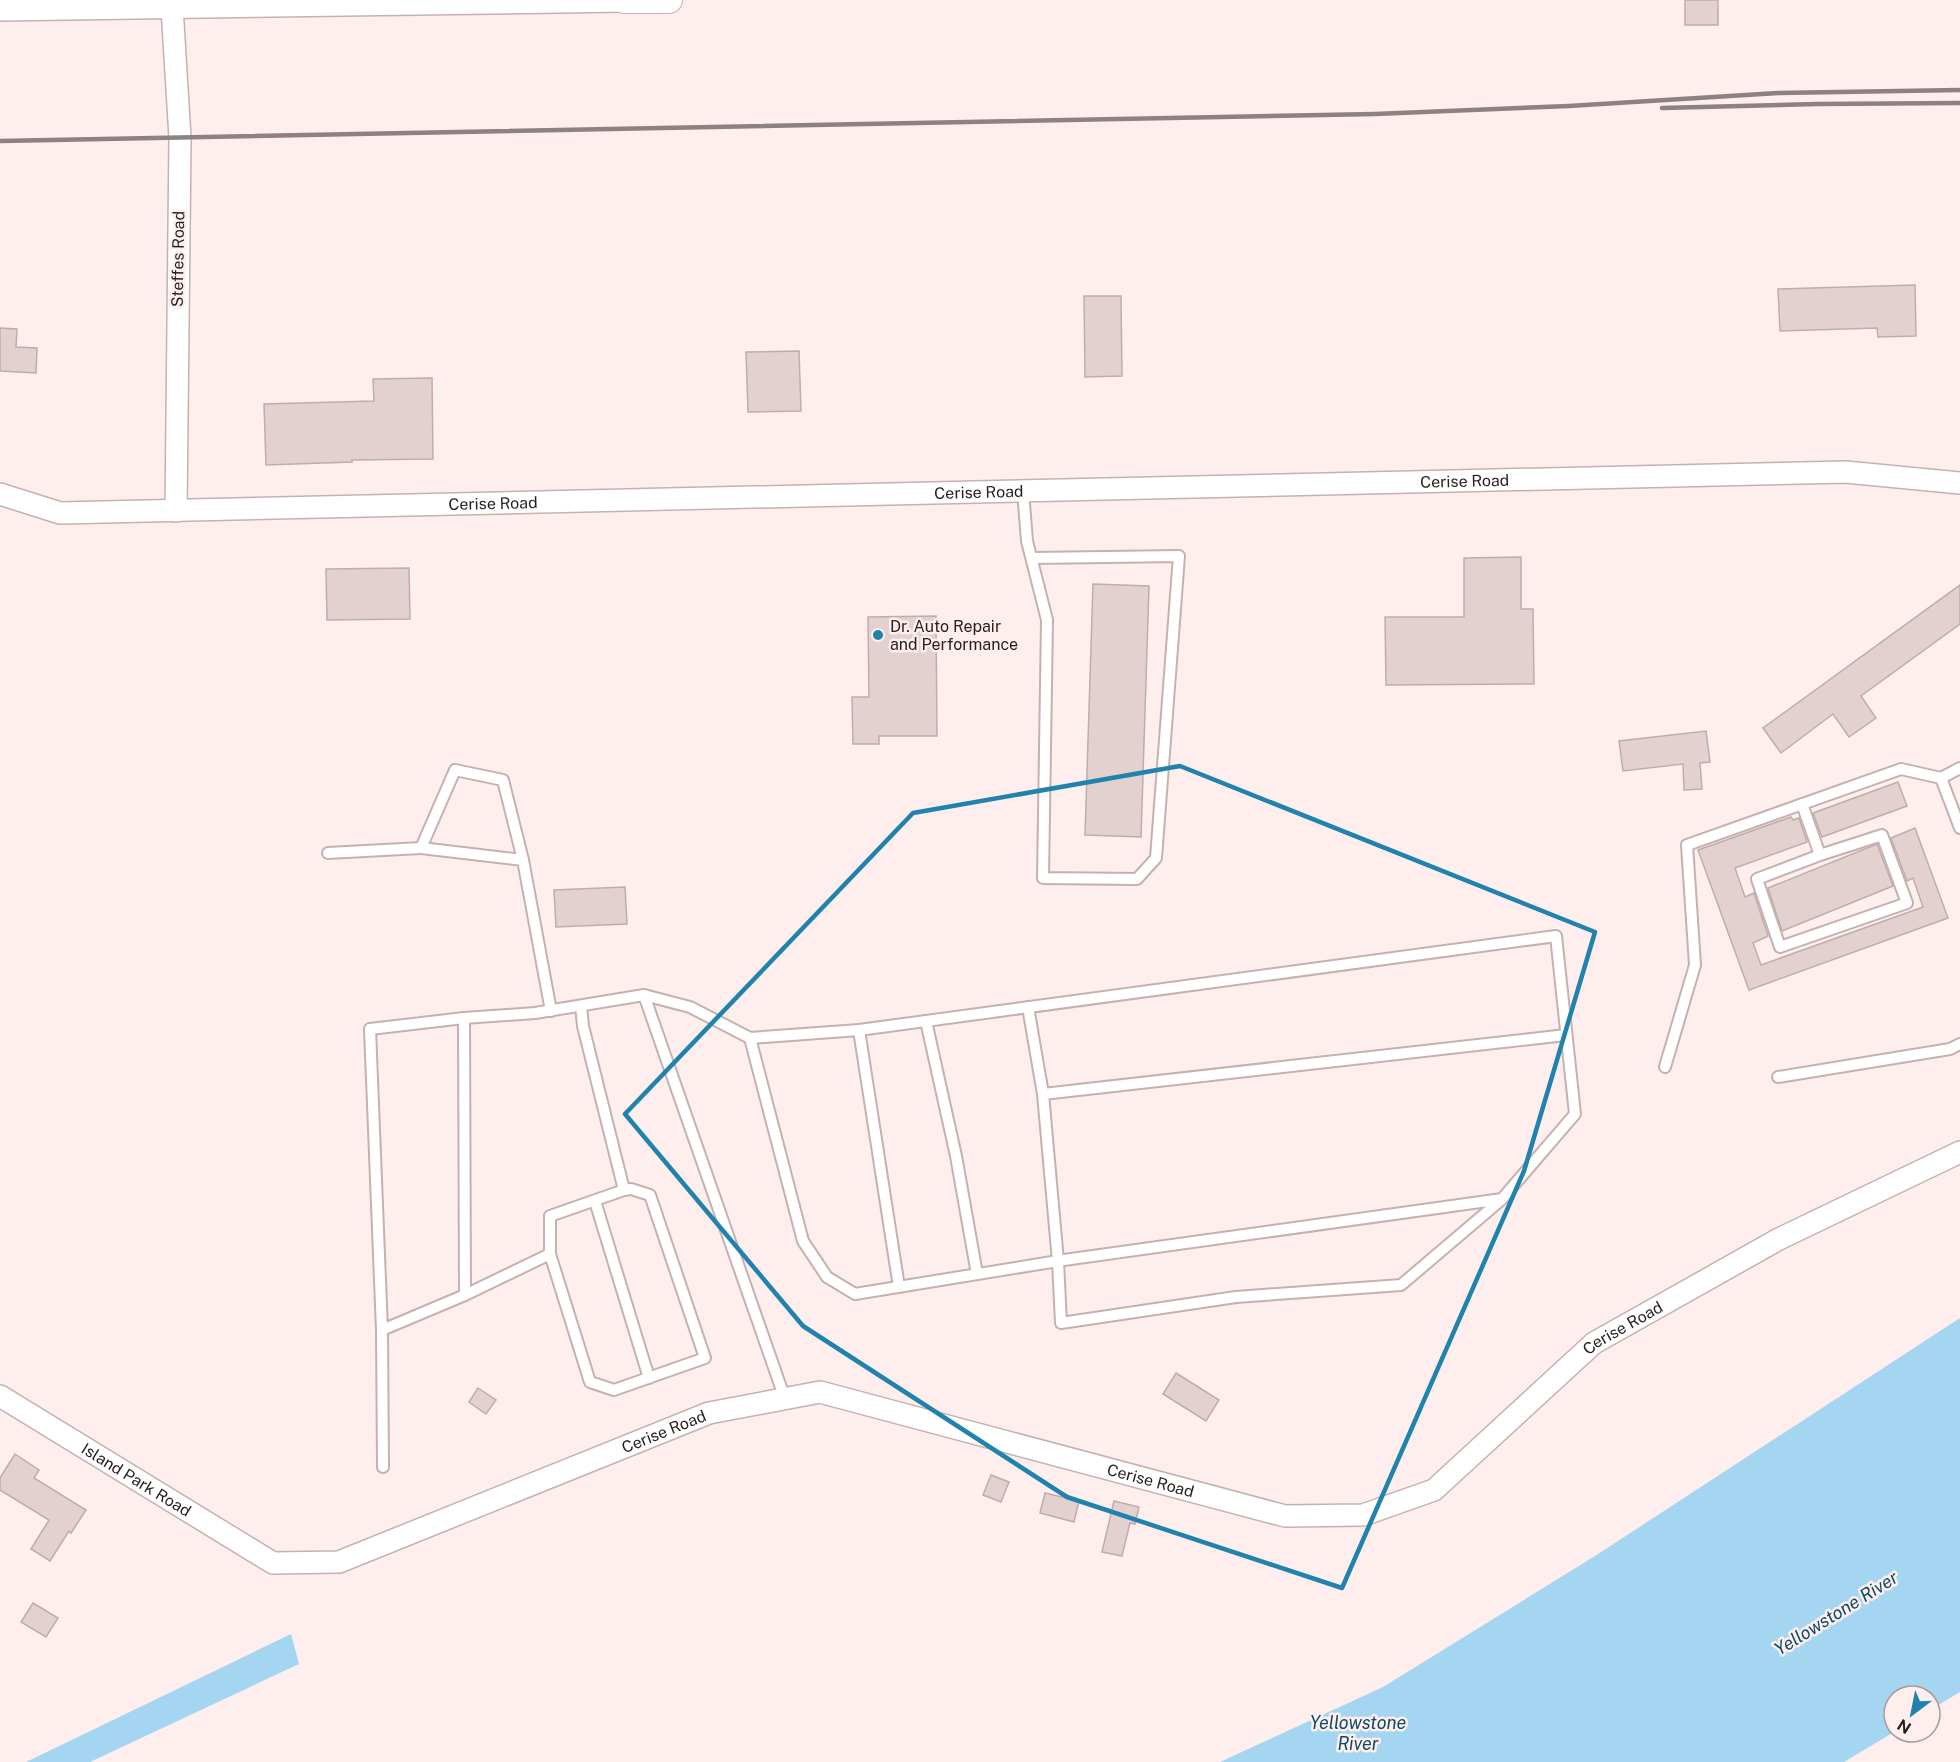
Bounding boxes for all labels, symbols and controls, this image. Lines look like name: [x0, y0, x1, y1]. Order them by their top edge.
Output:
street label: Steffes Road: [168, 211, 188, 307]
street label: Cerise Road: [1420, 470, 1510, 491]
street label: Cerise Road: [934, 481, 1024, 502]
street label: Cerise Road: [448, 493, 538, 514]
place label: Dr. Auto Repair and Performance: [890, 617, 1018, 654]
marker: Dr. Auto Repair and Performance: [871, 628, 885, 642]
street label: Cerise Road: [1579, 1297, 1666, 1358]
street label: Cerise Road: [619, 1406, 709, 1457]
street label: Island Park Road: [78, 1439, 195, 1520]
street label: Cerise Road: [1105, 1459, 1196, 1501]
water label: Yellowstone River: [1770, 1566, 1902, 1659]
north arrow: [1882, 1684, 1942, 1744]
water label: Yellowstone River: [1310, 1712, 1406, 1754]
text: N: [1894, 1715, 1915, 1738]

